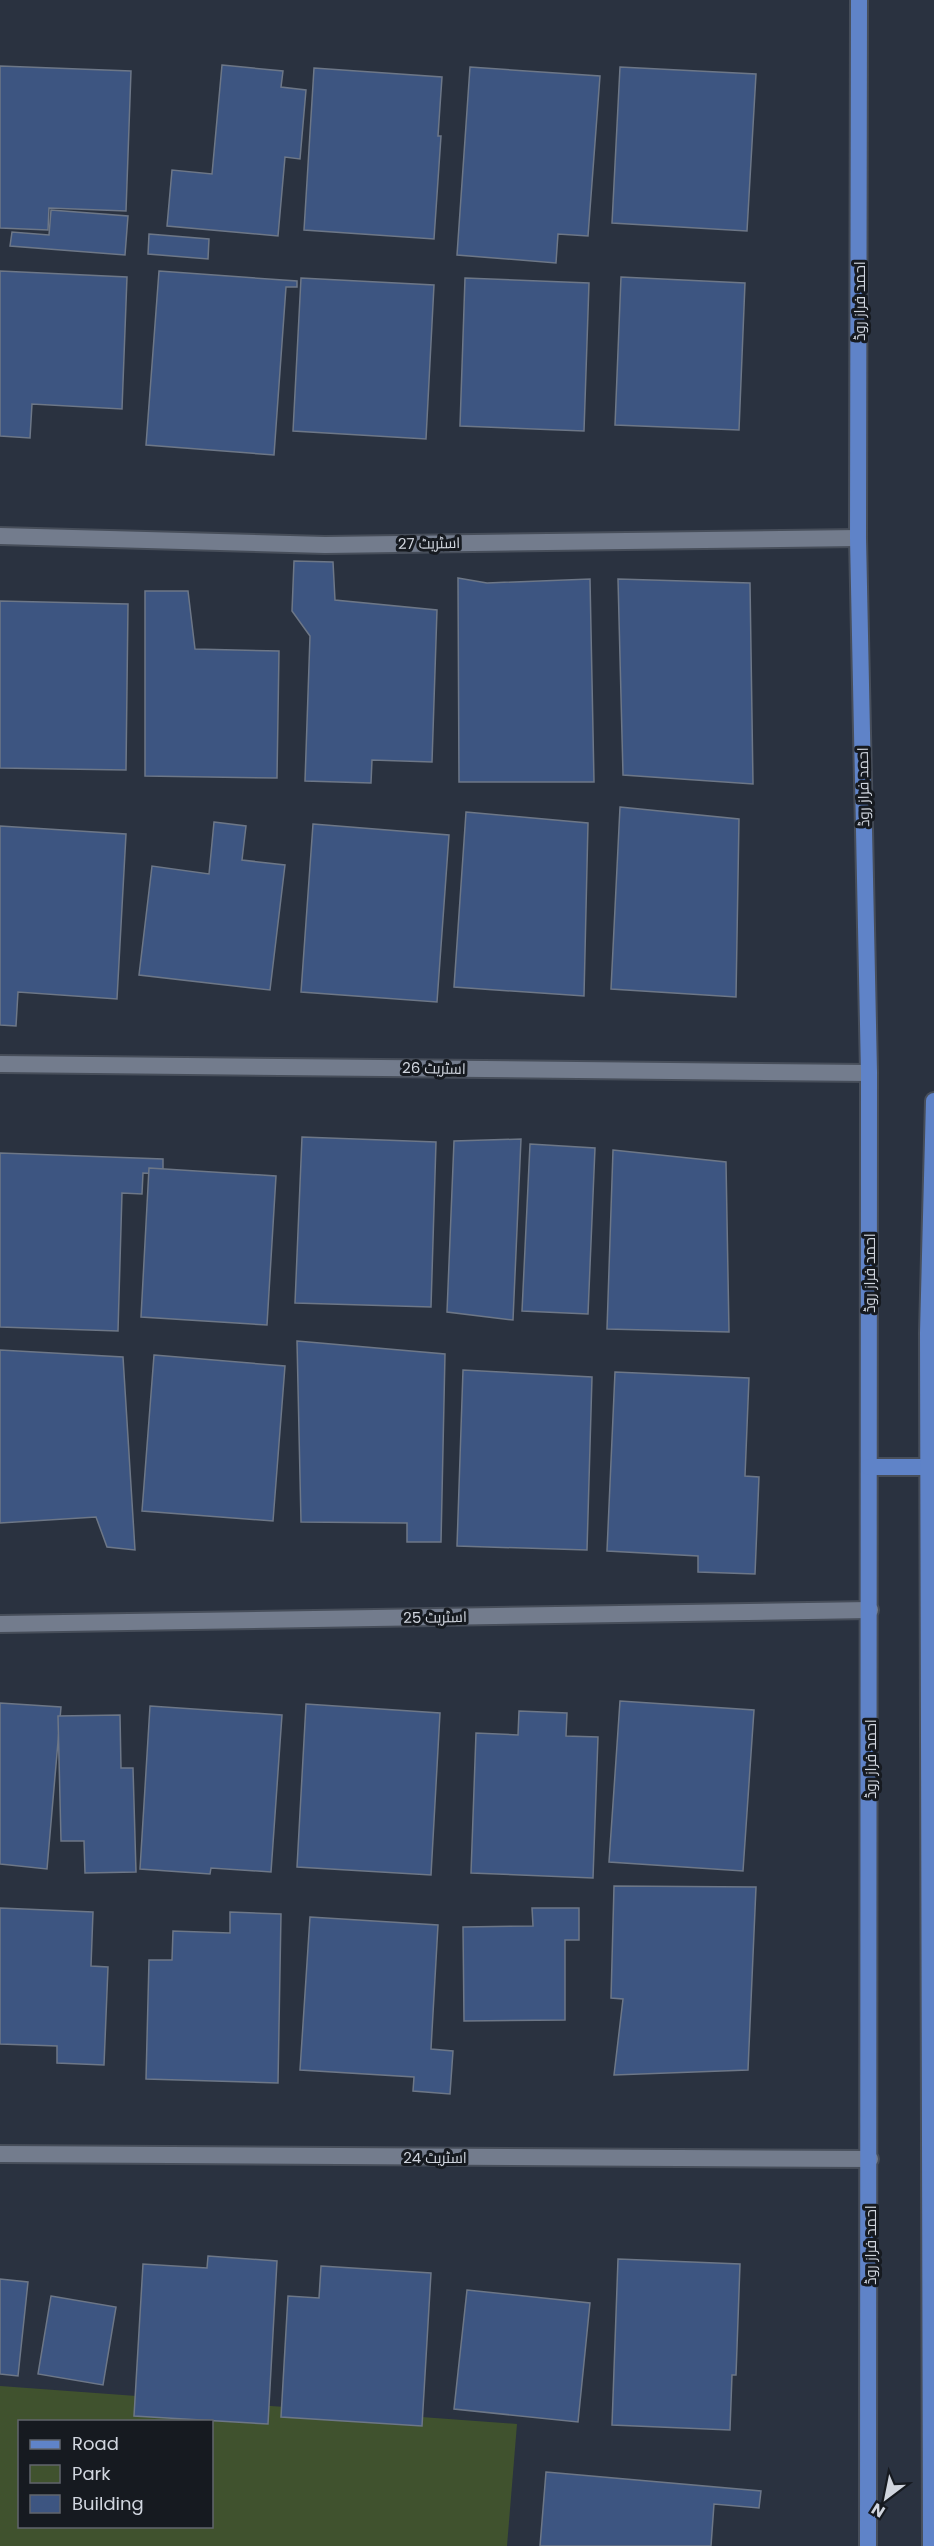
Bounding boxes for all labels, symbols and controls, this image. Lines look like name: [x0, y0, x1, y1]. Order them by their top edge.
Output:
street label: احمد فراز روڈ: [849, 261, 870, 341]
street label: اسٹریٹ 27: [398, 532, 460, 554]
street label: احمد فراز روڈ: [852, 747, 874, 827]
street label: اسٹریٹ 26: [402, 1057, 466, 1079]
street label: احمد فراز روڈ: [859, 1233, 880, 1313]
street label: اسٹریٹ 25: [403, 1606, 467, 1628]
street label: احمد فراز روڈ: [860, 1719, 881, 1799]
street label: اسٹریٹ 24: [403, 2147, 467, 2168]
street label: احمد فراز روڈ: [860, 2205, 881, 2285]
legend: [18, 2420, 213, 2528]
text: Road: [72, 2431, 119, 2456]
text: Park: [72, 2461, 111, 2486]
north arrow: [856, 2468, 916, 2528]
text: Building: [72, 2491, 144, 2516]
text: N: [867, 2497, 890, 2523]

